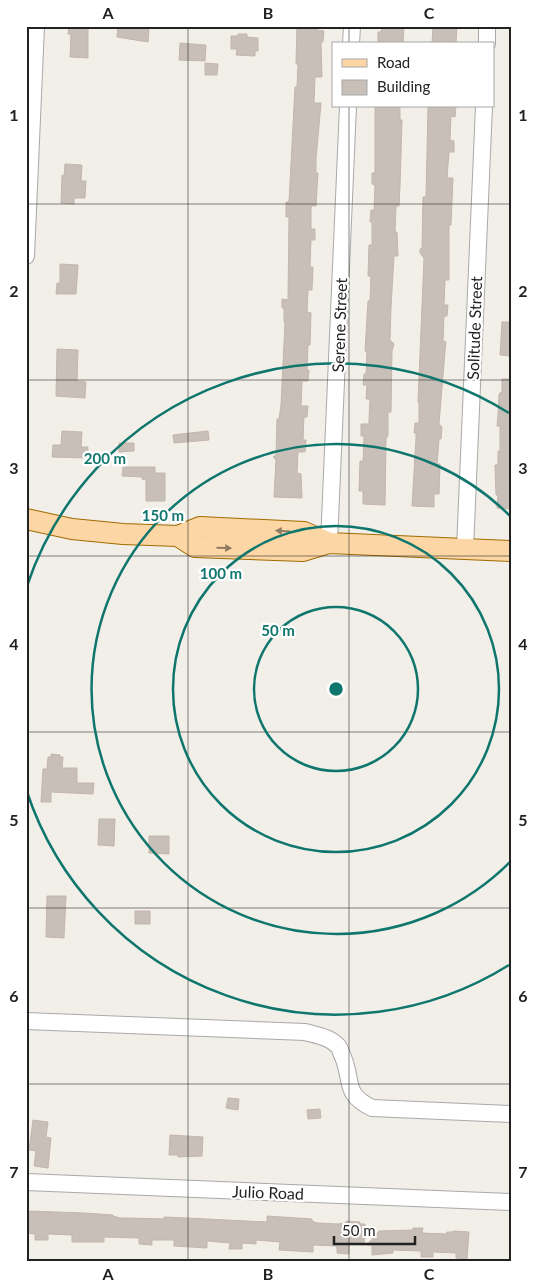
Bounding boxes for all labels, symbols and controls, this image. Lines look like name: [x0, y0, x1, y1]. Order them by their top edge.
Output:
text: A: [101, 3, 114, 22]
text: B: [263, 3, 273, 22]
text: C: [424, 3, 435, 22]
legend: [332, 42, 494, 108]
text: Road: [377, 53, 410, 71]
text: Building: [377, 77, 430, 95]
text: 1: [9, 105, 19, 124]
text: 1: [518, 105, 528, 124]
street label: Solitude Street: [463, 276, 485, 380]
street label: Serene Street: [328, 277, 350, 373]
text: 2: [9, 281, 19, 300]
text: 2: [518, 281, 528, 300]
text: 200 m: [84, 449, 126, 467]
text: 3: [9, 458, 19, 477]
text: 3: [518, 458, 528, 477]
text: 150 m: [142, 506, 184, 524]
one-way arrow: [275, 527, 291, 535]
one-way arrow: [216, 544, 232, 552]
text: 100 m: [200, 564, 242, 582]
text: 50 m: [261, 621, 295, 639]
text: 4: [9, 634, 19, 653]
text: 4: [518, 634, 528, 653]
centre of rings: [327, 680, 345, 698]
text: 5: [9, 810, 19, 829]
text: 5: [518, 810, 528, 829]
text: 6: [9, 986, 19, 1005]
text: 6: [518, 986, 528, 1005]
text: 7: [9, 1162, 19, 1181]
text: 7: [518, 1162, 528, 1181]
street label: Julio Road: [232, 1181, 304, 1203]
scale bar: [334, 1213, 416, 1245]
text: 50 m: [342, 1221, 376, 1239]
text: A: [101, 1264, 114, 1283]
text: B: [263, 1264, 273, 1283]
text: C: [424, 1264, 435, 1283]

